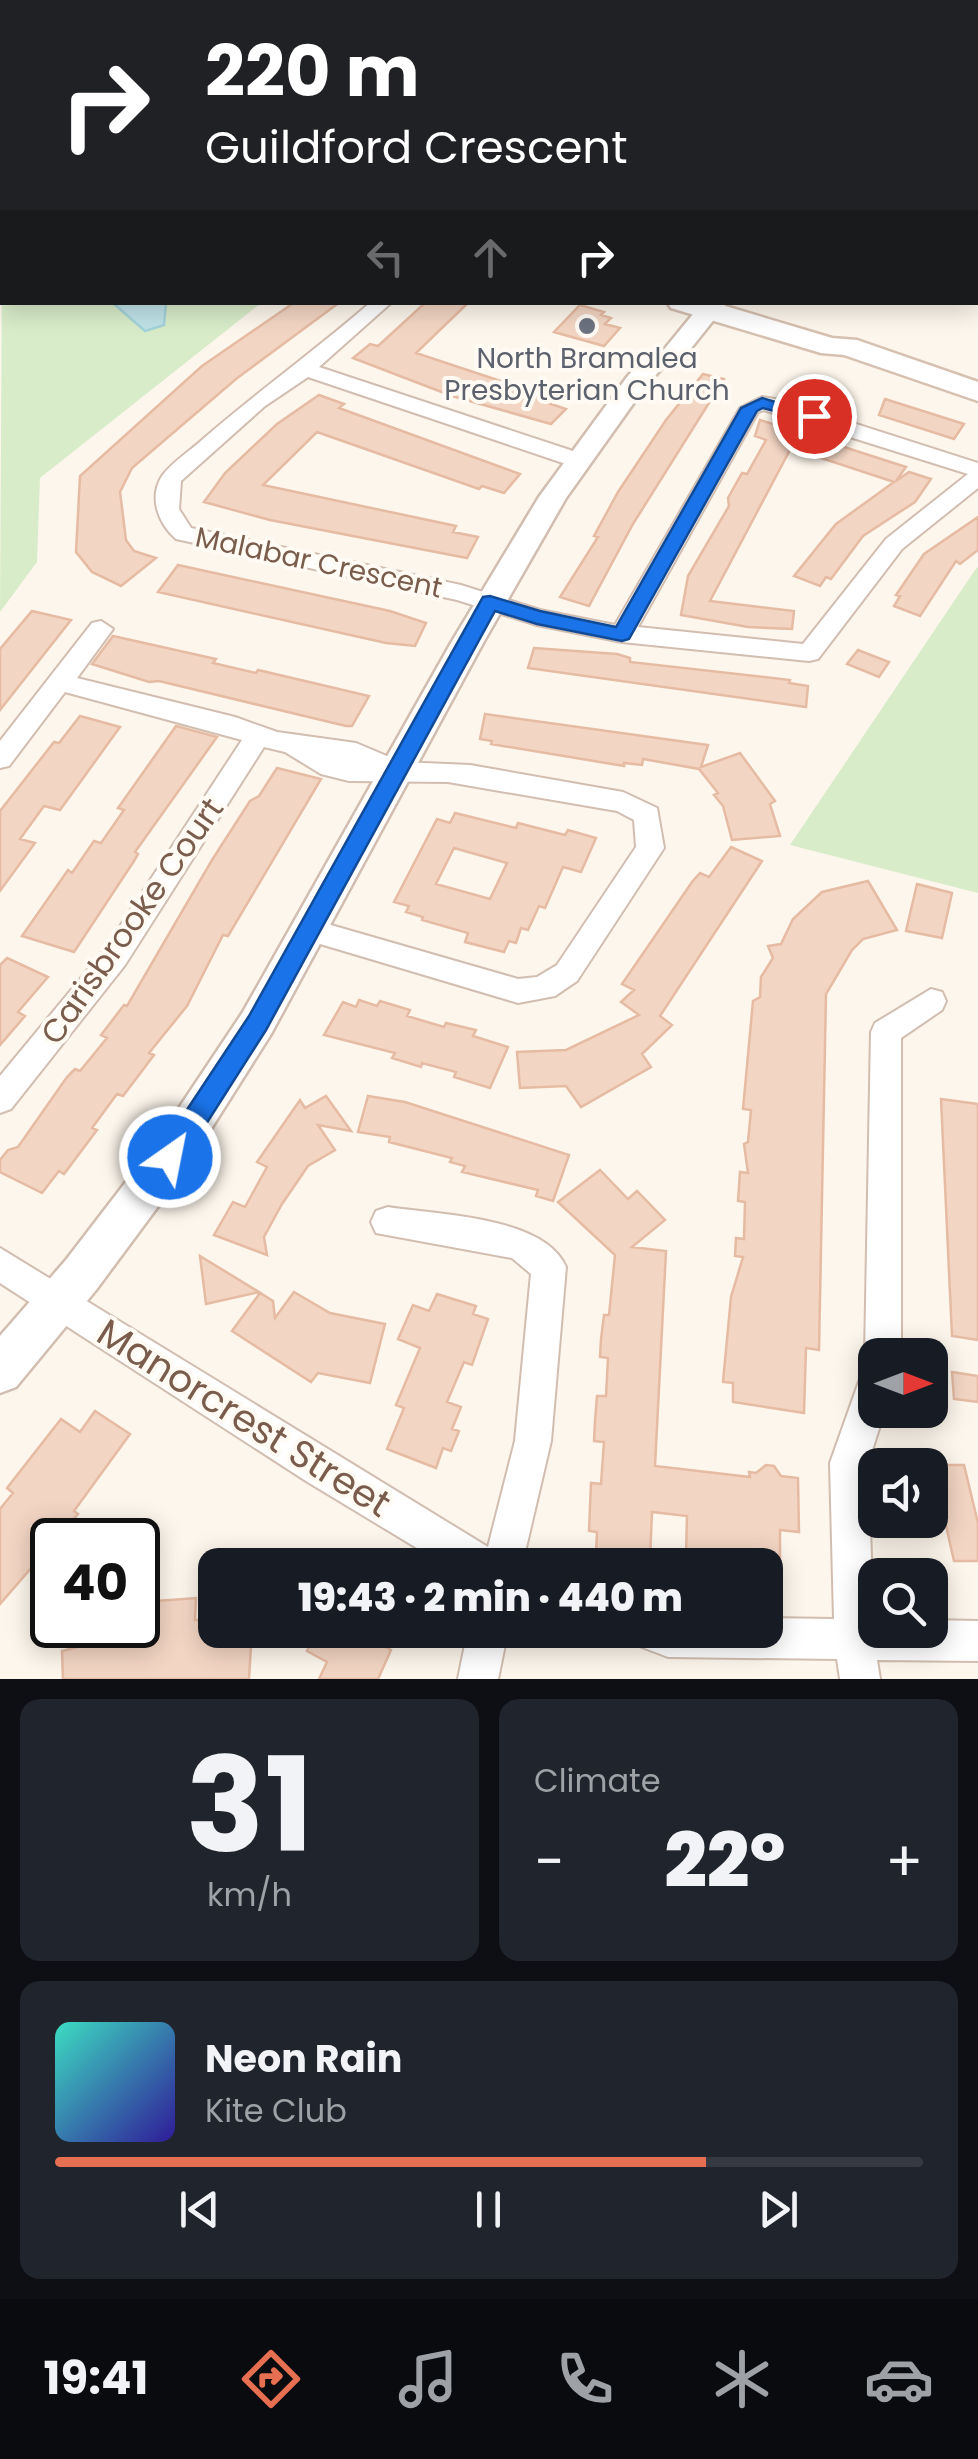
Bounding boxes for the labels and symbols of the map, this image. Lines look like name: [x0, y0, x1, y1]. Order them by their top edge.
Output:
marker: North Bramalea Presbyterian Church: [576, 315, 598, 337]
place label: North Bramalea Presbyterian Church: [444, 339, 730, 410]
pin: [772, 374, 857, 459]
street label: Malabar Crescent: [192, 517, 446, 608]
street label: Carisbrooke Court: [30, 788, 234, 1053]
position arrow: [118, 1105, 222, 1209]
street label: Manorcrest Street: [87, 1306, 401, 1529]
north arrow: [858, 1338, 948, 1428]
speed limit sign: 40: [30, 1518, 160, 1648]

